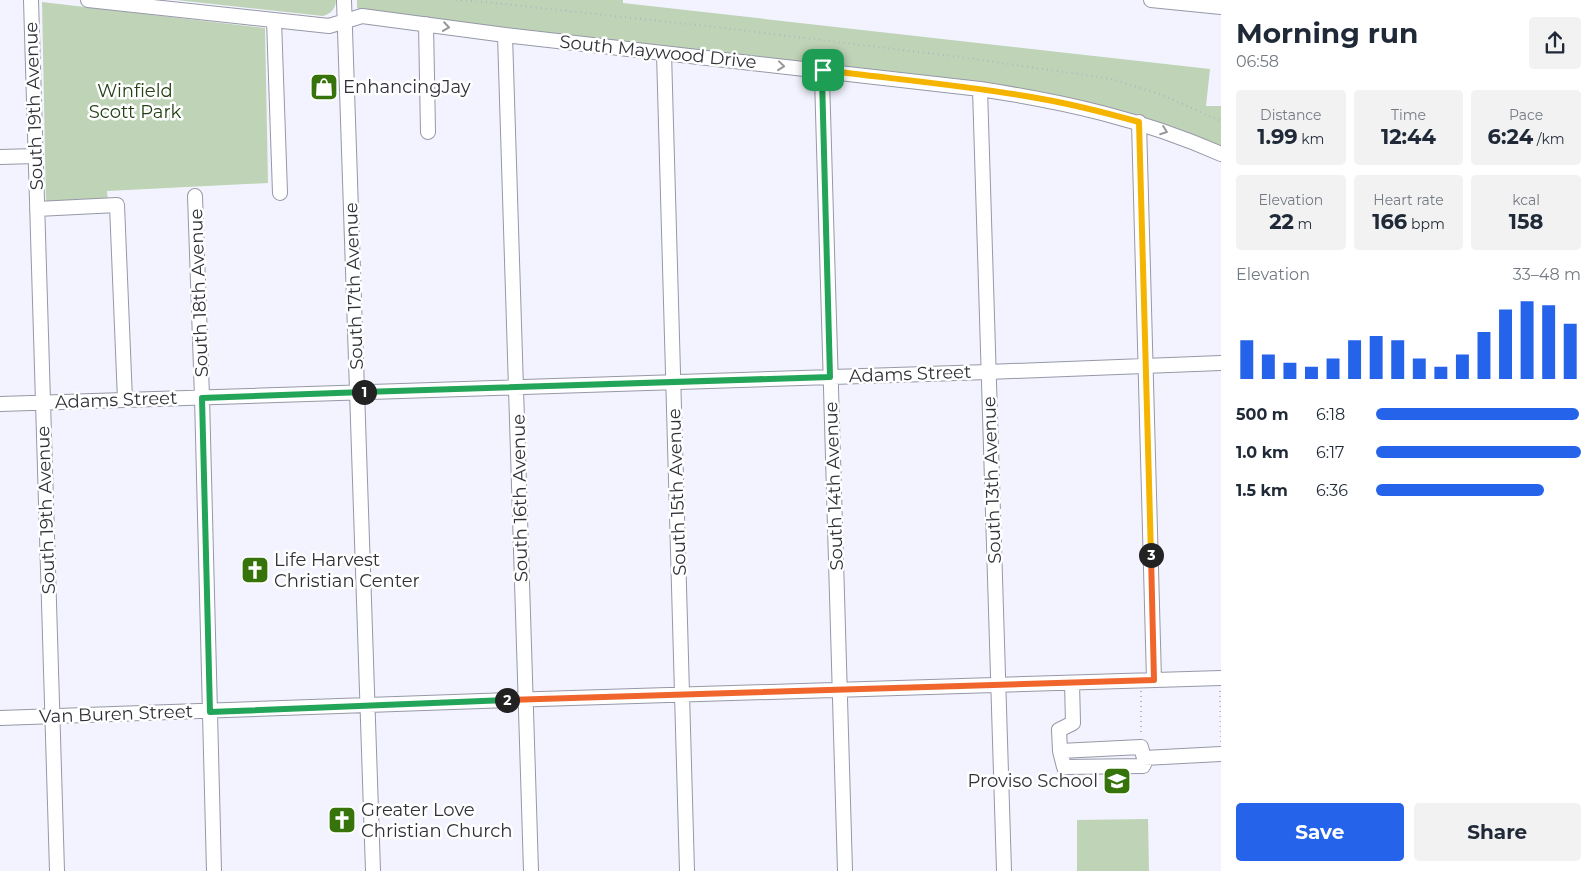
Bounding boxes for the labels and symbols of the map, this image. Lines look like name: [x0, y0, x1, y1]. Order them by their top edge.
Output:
street label: South 19th Avenue: [20, 21, 48, 191]
one-way arrow: [442, 21, 450, 32]
street label: South Maywood Drive: [558, 31, 758, 73]
pin: [802, 49, 844, 91]
one-way arrow: [777, 60, 785, 71]
shop icon: EnhancingJay: [309, 72, 339, 102]
place label: EnhancingJay: [343, 76, 471, 98]
park label: Winfield Scott Park: [89, 80, 181, 123]
one-way arrow: [1160, 125, 1168, 135]
street label: South 17th Avenue: [340, 202, 368, 370]
street label: South 18th Avenue: [185, 208, 213, 378]
street label: Adams Street: [848, 361, 972, 387]
pin: 1: [352, 380, 376, 404]
street label: Adams Street: [54, 387, 178, 413]
street label: South 13th Avenue: [978, 396, 1006, 564]
street label: South 14th Avenue: [820, 401, 848, 571]
street label: South 15th Avenue: [663, 408, 691, 576]
street label: South 16th Avenue: [508, 414, 532, 582]
street label: South 19th Avenue: [32, 425, 60, 595]
pin: 3: [1138, 542, 1164, 568]
place label: Life Harvest Christian Center: [274, 549, 420, 592]
church icon: Life Harvest Christian Center: [240, 555, 270, 585]
pin: 2: [494, 688, 520, 712]
street label: Van Buren Street: [39, 700, 193, 728]
school or university icon: Proviso School: [1102, 766, 1132, 796]
place label: Proviso School: [967, 770, 1098, 792]
place label: Greater Love Christian Church: [361, 799, 512, 842]
church icon: Greater Love Christian Church: [327, 805, 357, 835]

